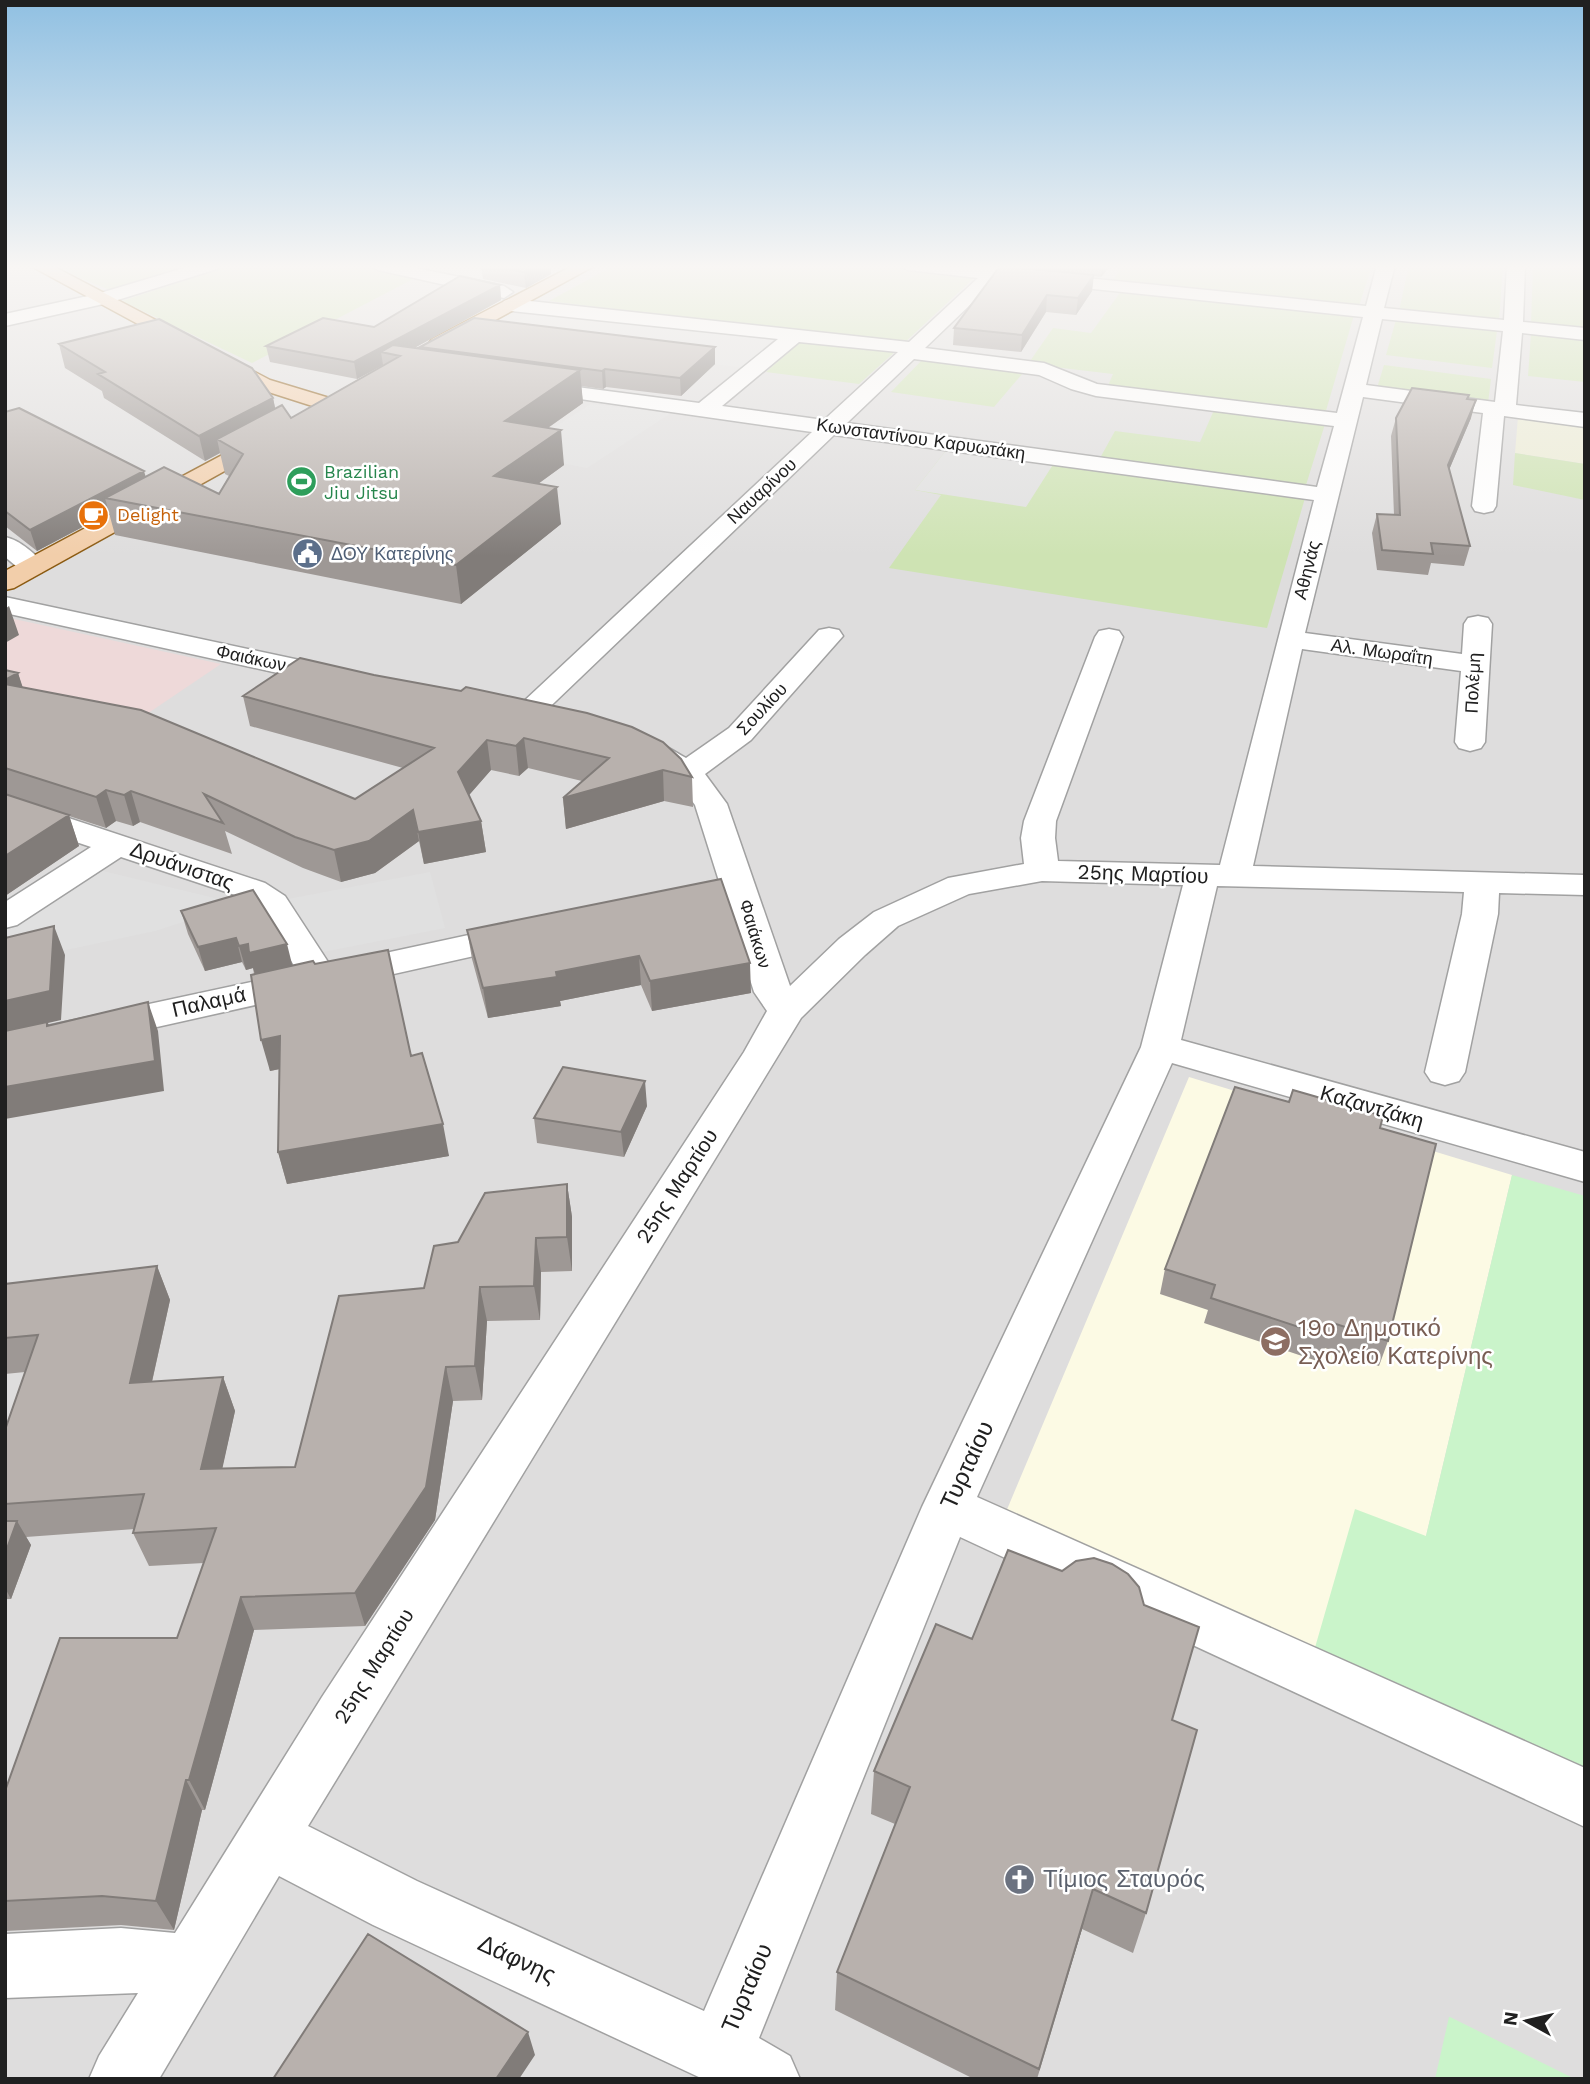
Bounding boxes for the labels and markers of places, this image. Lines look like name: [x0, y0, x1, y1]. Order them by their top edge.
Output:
place label: Brazilian Jiu Jitsu: [324, 461, 399, 503]
sports icon: Brazilian Jiu Jitsu: [284, 465, 318, 499]
cafe icon: Delight: [77, 498, 111, 532]
place label: Delight: [117, 504, 179, 525]
public building icon: ΔΟΥ Κατερίνης: [291, 537, 325, 571]
place label: ΔΟΥ Κατερίνης: [331, 543, 454, 564]
place label: 19ο Δημοτικό Σχολείο Κατερίνης: [1298, 1314, 1493, 1370]
school or university icon: 19ο Δημοτικό Σχολείο Κατερίνης: [1258, 1325, 1292, 1359]
church icon: Τίμιος Σταυρός: [1003, 1862, 1037, 1896]
place label: Τίμιος Σταυρός: [1043, 1865, 1205, 1893]

